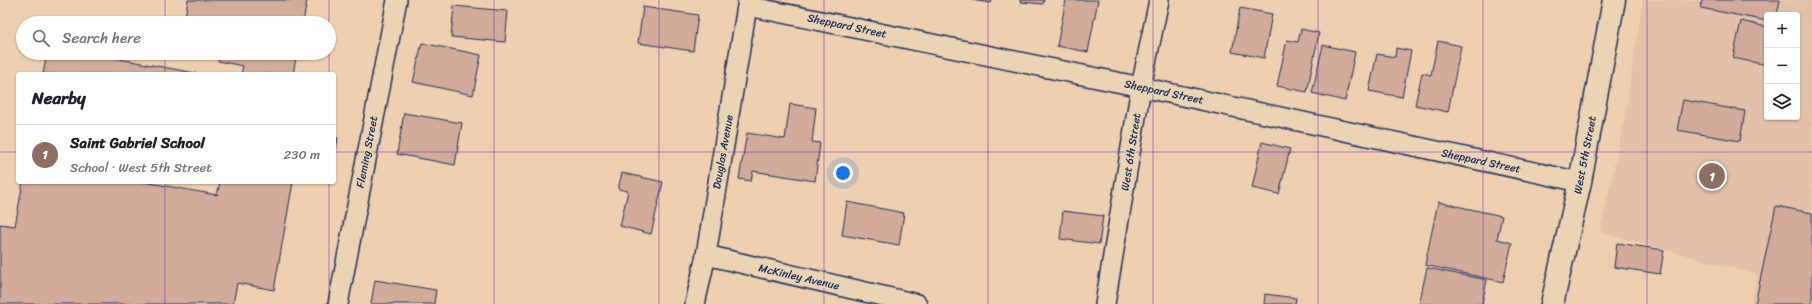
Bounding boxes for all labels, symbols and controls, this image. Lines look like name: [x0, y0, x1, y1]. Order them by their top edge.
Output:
street label: Sheppard Street: [806, 8, 889, 44]
map controls: [1764, 12, 1800, 120]
button: +: [1764, 12, 1800, 48]
search box: [16, 16, 336, 60]
text: Search here: [62, 25, 141, 51]
icon: search: [30, 27, 52, 49]
button: −: [1764, 48, 1800, 84]
street label: Sheppard Street: [1123, 74, 1206, 110]
text: Nearby: [32, 83, 86, 113]
button: layers: [1764, 84, 1800, 120]
street label: West 6th Street: [1115, 112, 1147, 192]
street label: Douglas Avenue: [707, 113, 739, 190]
street label: Fleming Street: [351, 114, 383, 190]
street label: West 5th Street: [1568, 114, 1602, 196]
text: Saint Gabriel School: [70, 130, 205, 156]
text: 1: [42, 143, 48, 166]
text: 230 m: [284, 143, 320, 166]
street label: Sheppard Street: [1440, 143, 1523, 179]
text: School · West 5th Street: [70, 156, 212, 179]
pin: 1: [1699, 161, 1725, 191]
your location: [833, 163, 853, 183]
street label: McKinley Avenue: [757, 258, 842, 296]

